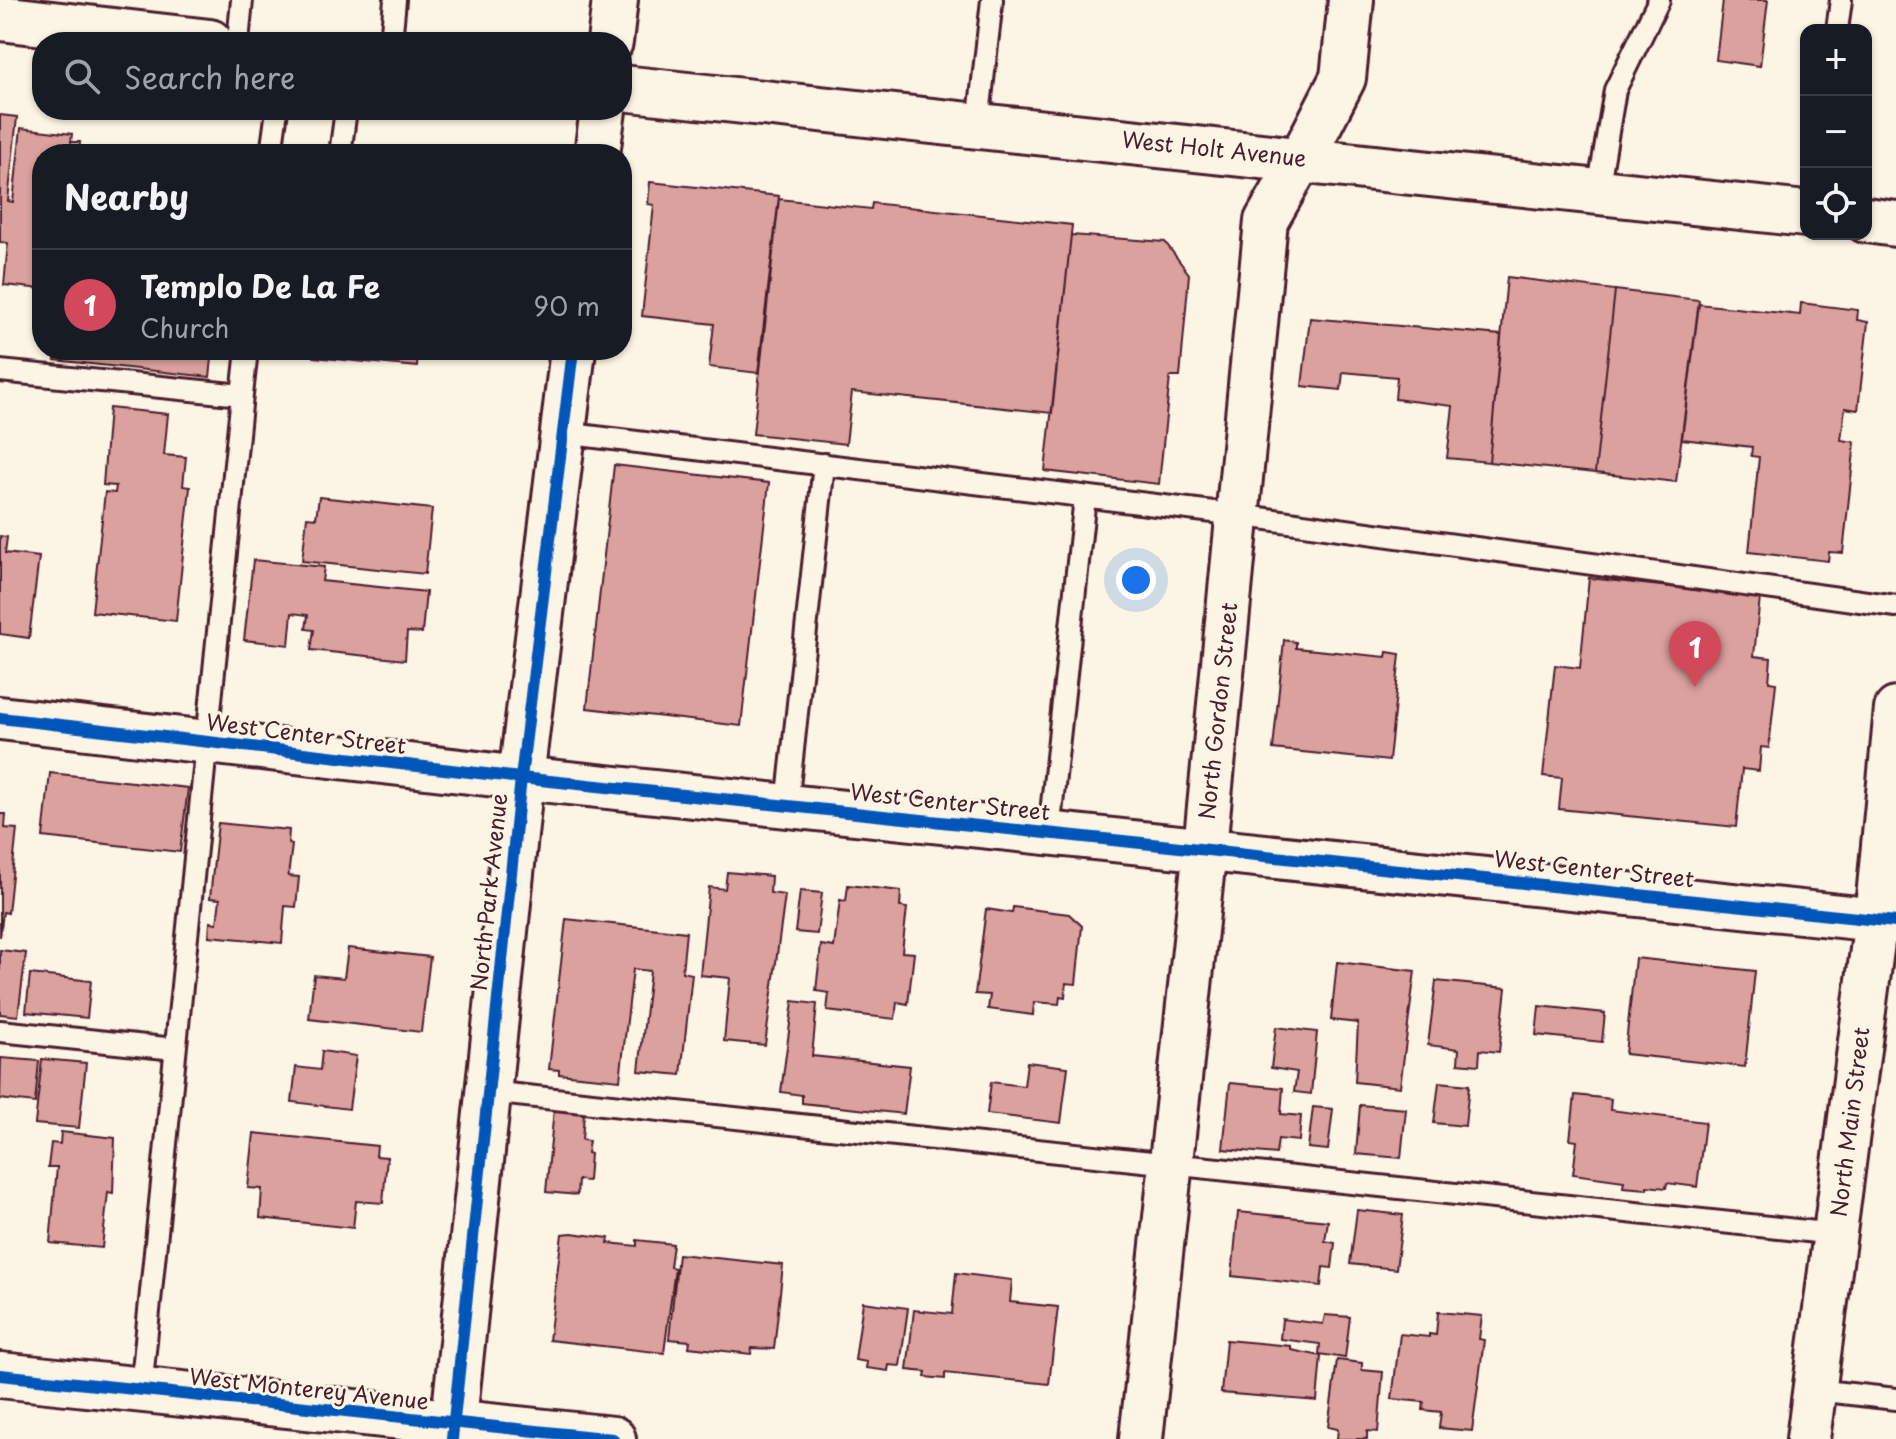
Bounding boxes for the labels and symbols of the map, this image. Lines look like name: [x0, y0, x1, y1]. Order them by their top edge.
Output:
street label: West Holt Avenue: [1120, 121, 1308, 174]
your location: [1116, 560, 1156, 600]
street label: North Gordon Street: [1189, 601, 1244, 821]
pin: 1: [1669, 621, 1721, 687]
street label: West Center Street: [204, 704, 408, 761]
street label: West Center Street: [848, 774, 1052, 827]
street label: North Park Avenue: [461, 791, 514, 992]
street label: West Center Street: [1492, 841, 1696, 894]
street label: North Main Street: [1820, 1025, 1877, 1219]
street label: West Monterey Avenue: [188, 1359, 431, 1417]

